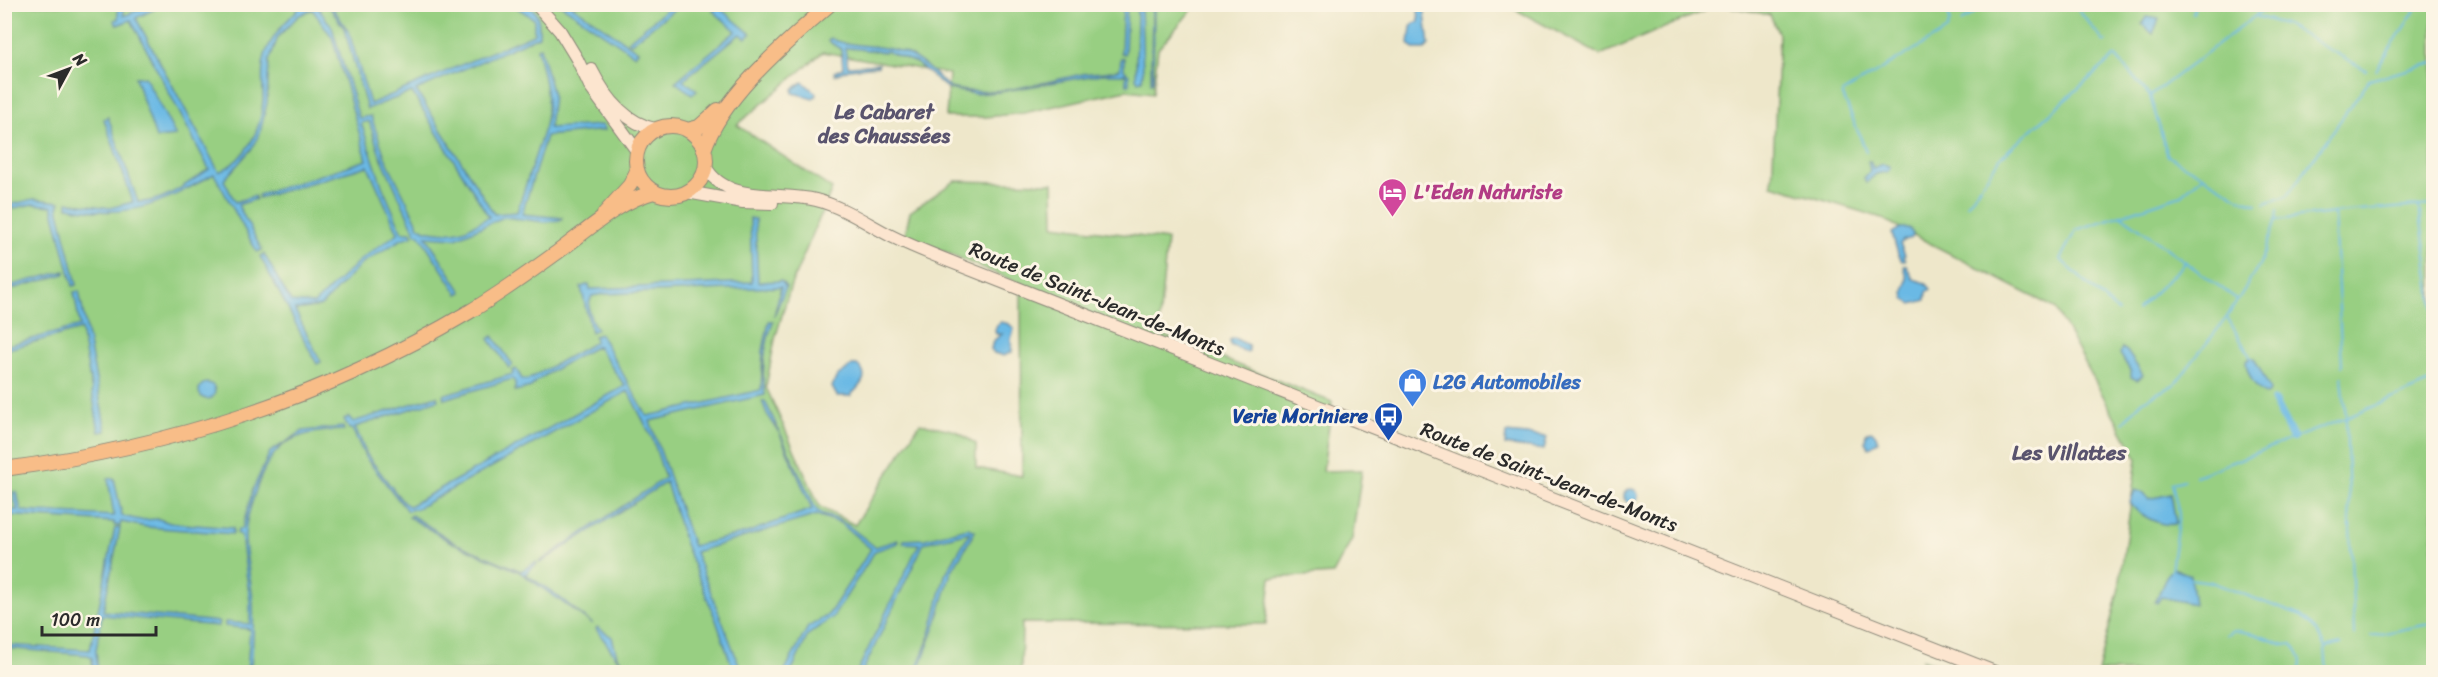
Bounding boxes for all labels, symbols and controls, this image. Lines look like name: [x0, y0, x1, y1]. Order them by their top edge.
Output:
north arrow: [39, 39, 99, 99]
text: N: [65, 45, 95, 74]
district label: Le Cabaret des Chaussées: [818, 93, 951, 155]
place label: L'Eden Naturiste: [1414, 175, 1563, 210]
hotel icon: L'Eden Naturiste: [1377, 176, 1409, 218]
street label: Route de Saint-Jean-de-Monts: [964, 232, 1231, 367]
place label: L2G Automobiles: [1433, 365, 1582, 400]
shop icon: L2G Automobiles: [1396, 366, 1428, 408]
place label: Verie Moriniere: [1233, 399, 1369, 434]
bus stop icon: Verie Moriniere: [1373, 400, 1405, 442]
street label: Route de Saint-Jean-de-Monts: [1415, 412, 1683, 543]
district label: Les Villattes: [2012, 434, 2127, 472]
scale bar: [42, 599, 156, 637]
text: 100 m: [51, 604, 100, 636]

